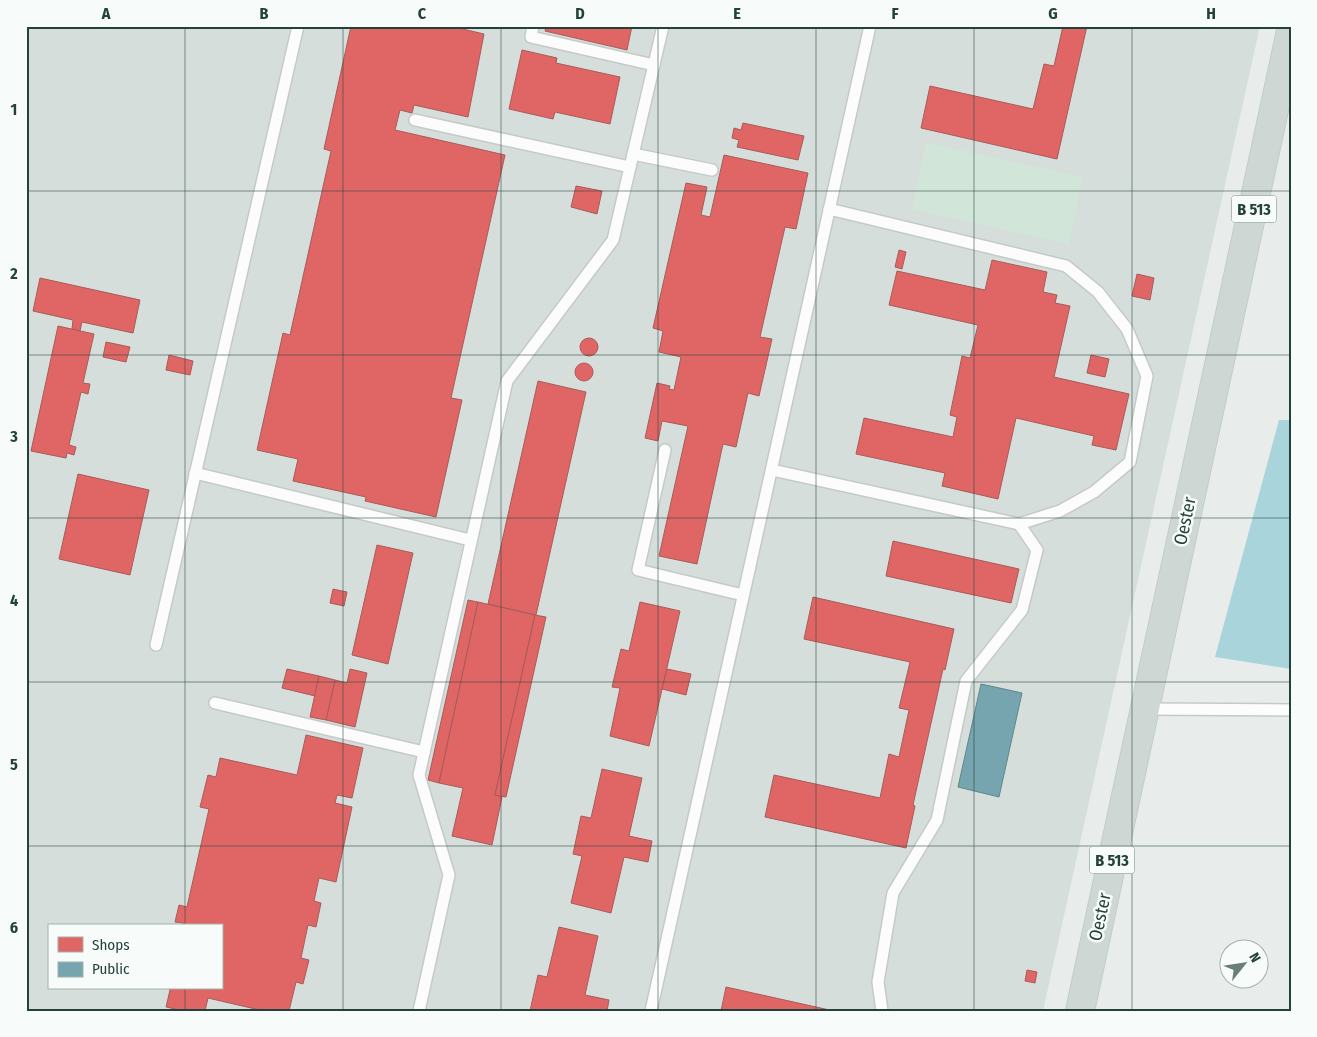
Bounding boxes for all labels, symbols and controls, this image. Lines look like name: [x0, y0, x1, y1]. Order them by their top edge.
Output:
text: A: [101, 4, 111, 23]
text: B: [260, 4, 269, 23]
text: C: [418, 4, 427, 23]
text: D: [575, 4, 585, 23]
text: E: [733, 4, 741, 23]
text: F: [891, 4, 899, 23]
text: G: [1048, 4, 1058, 23]
text: H: [1206, 4, 1216, 23]
text: 1: [11, 100, 17, 119]
road number: B 513: [1232, 195, 1276, 222]
text: 2: [9, 264, 18, 283]
text: 3: [9, 427, 18, 446]
street label: Oester: [1169, 494, 1201, 547]
text: 4: [10, 591, 18, 610]
text: 5: [10, 755, 18, 774]
road number: B 513: [1090, 846, 1134, 874]
street label: Oester: [1084, 890, 1116, 943]
text: 6: [10, 918, 18, 937]
legend: [48, 924, 222, 990]
text: Shops: [92, 936, 130, 954]
north arrow: [1220, 940, 1270, 990]
text: N: [1245, 950, 1264, 966]
text: Public: [92, 960, 130, 978]

